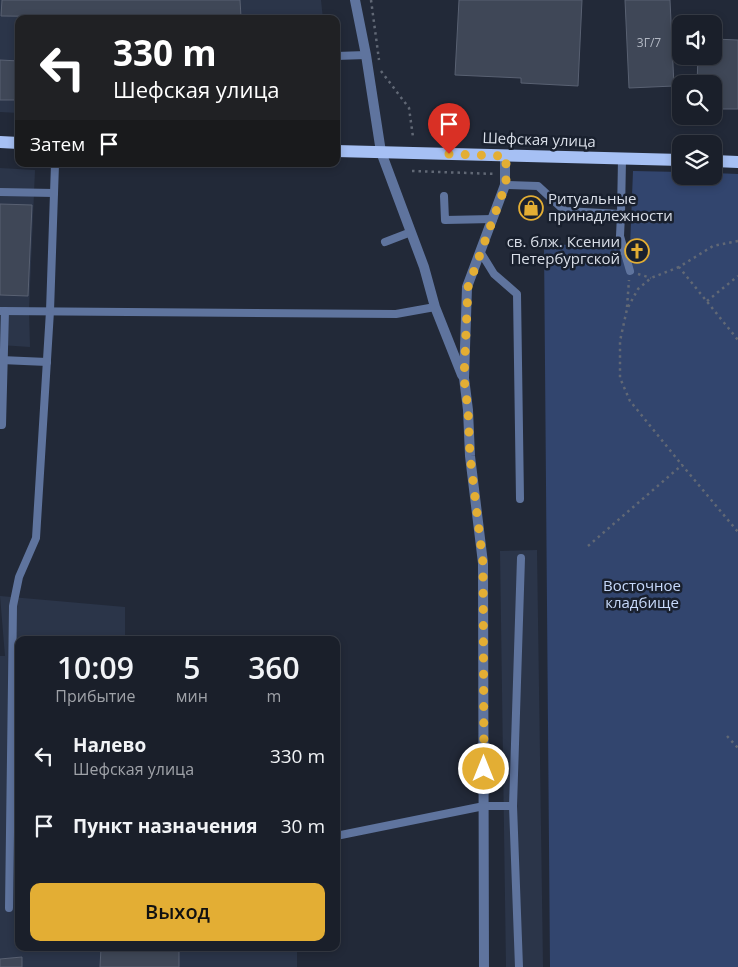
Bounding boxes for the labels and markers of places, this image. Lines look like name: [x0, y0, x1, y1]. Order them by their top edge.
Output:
pin: [428, 103, 470, 154]
place label: Ритуальные принадлежности: [548, 188, 673, 225]
shop icon: Ритуальные принадлежности: [518, 195, 544, 221]
place label: св. блж. Ксении Петербургской: [507, 231, 620, 268]
church icon: св. блж. Ксении Петербургской: [624, 238, 650, 264]

